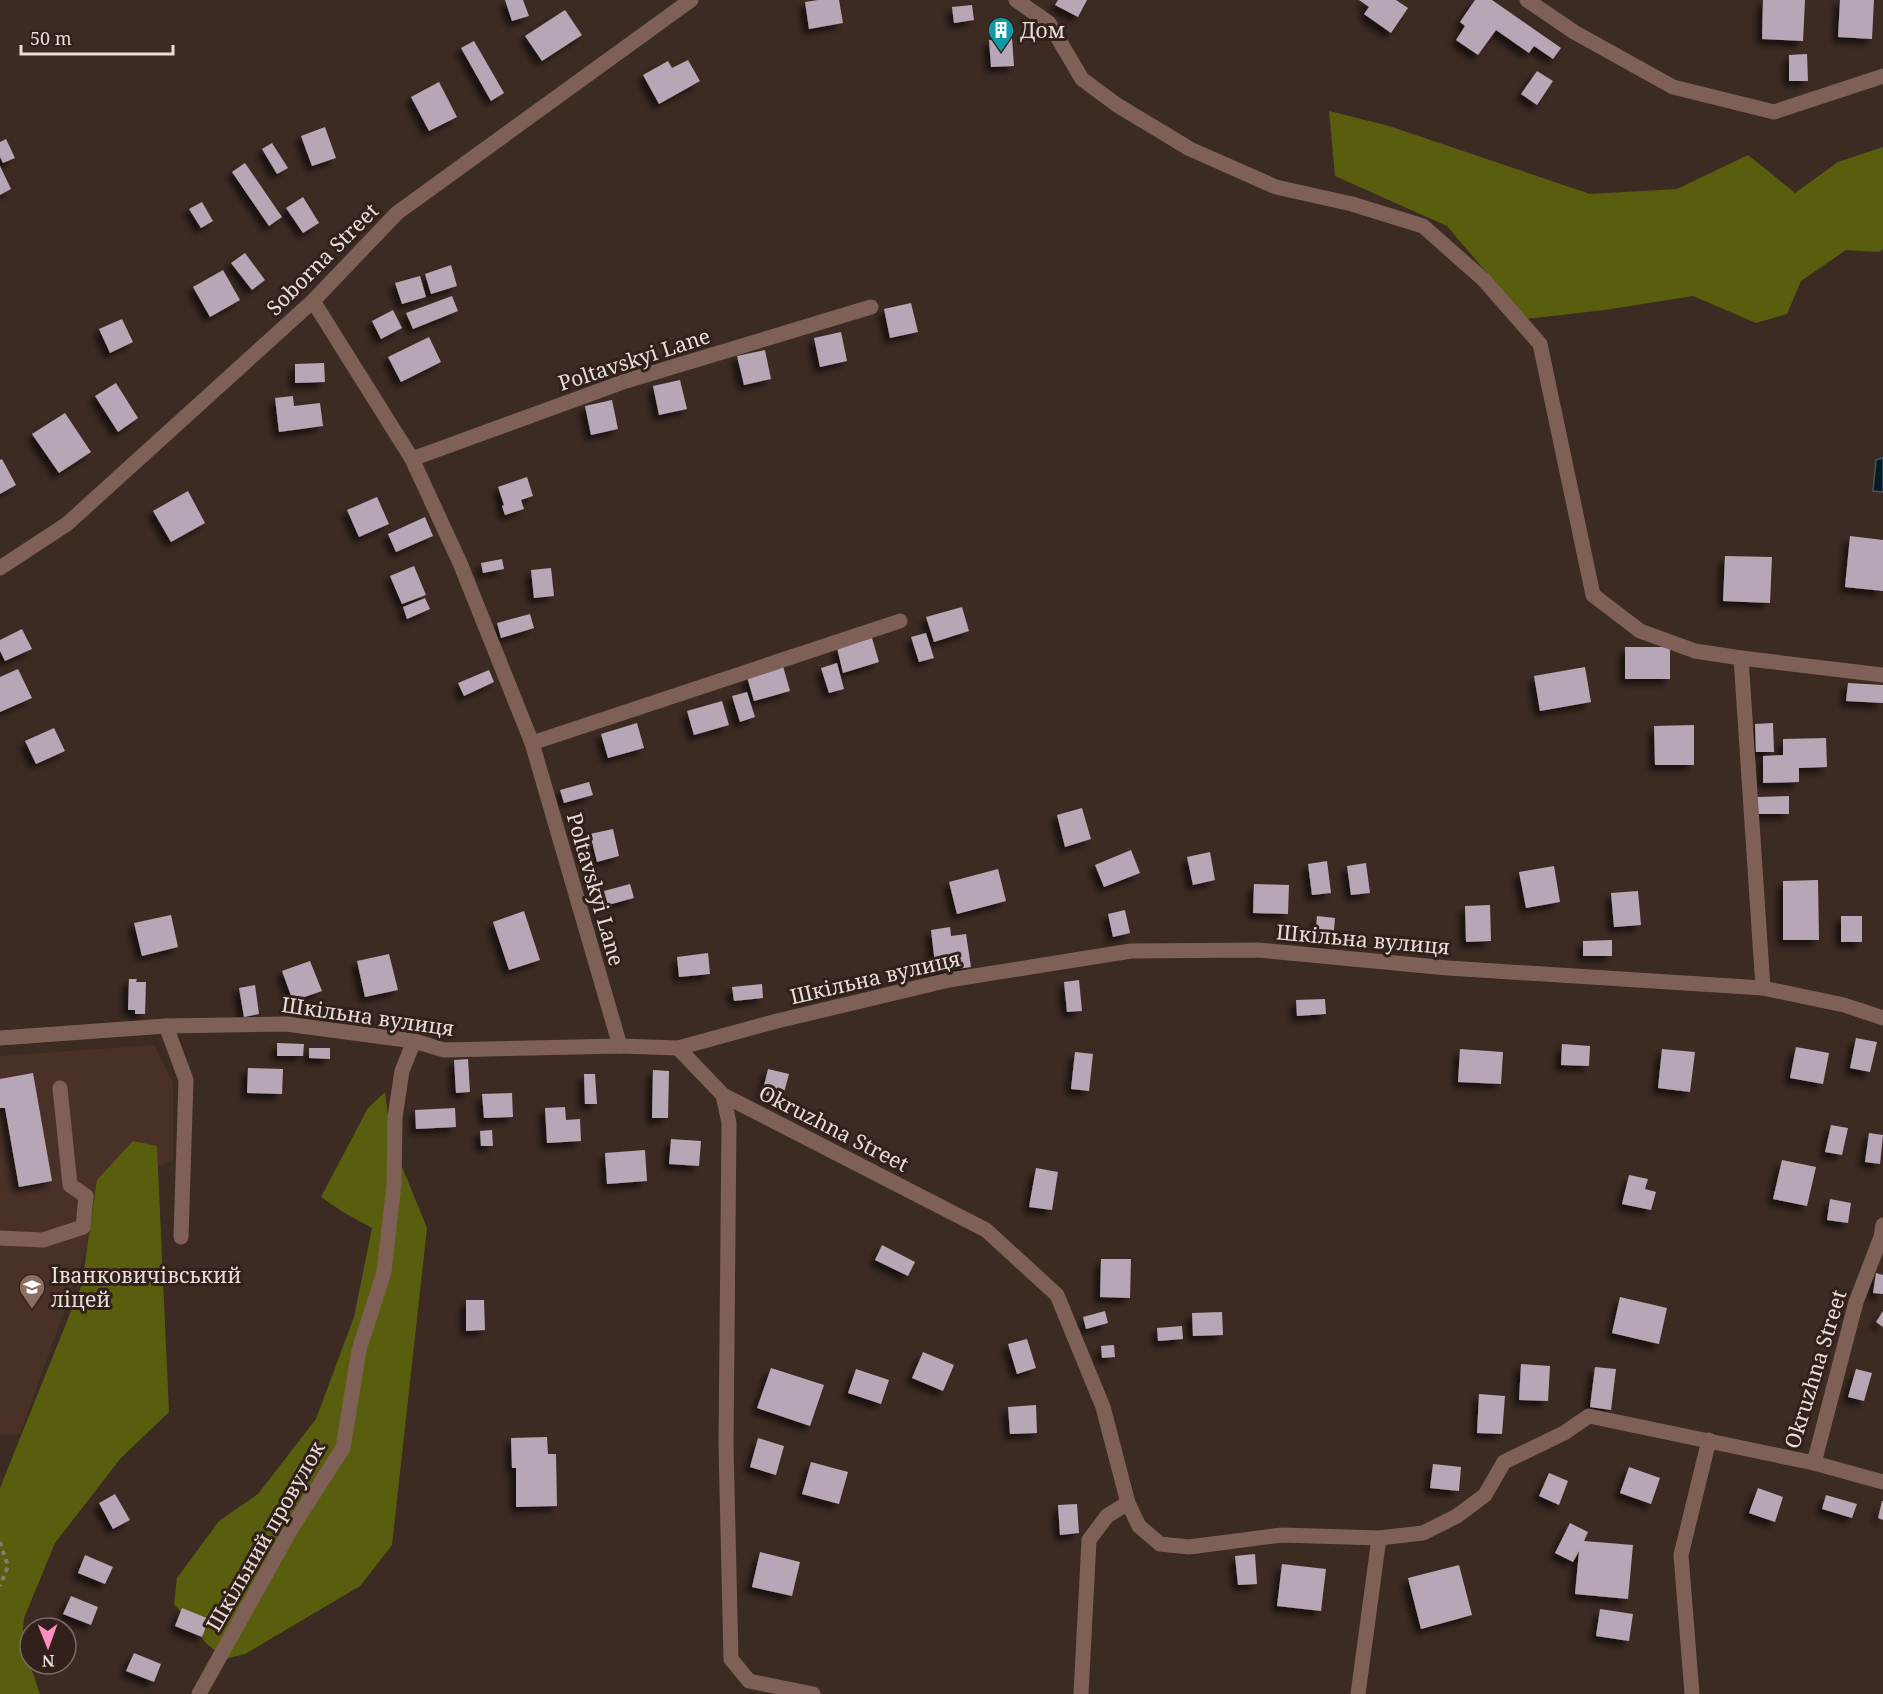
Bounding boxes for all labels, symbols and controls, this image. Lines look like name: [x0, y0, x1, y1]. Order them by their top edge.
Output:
building icon: Дом: [986, 15, 1016, 53]
place label: Дом: [1020, 16, 1065, 44]
scale bar: [21, 18, 172, 56]
text: 50 m: [30, 26, 72, 50]
street label: Soborna Street: [260, 197, 384, 321]
street label: Poltavskyi Lane: [554, 321, 714, 397]
street label: Poltavskyi Lane: [561, 809, 631, 969]
street label: Шкільна вулиця: [1275, 917, 1451, 961]
street label: Шкільна вулиця: [787, 944, 963, 1010]
street label: Шкільна вулиця: [280, 990, 456, 1042]
street label: Okruzhna Street: [754, 1078, 914, 1178]
place label: Іванковичівський ліцей: [51, 1261, 241, 1313]
school or university icon: Іванковичівський ліцей: [17, 1272, 47, 1310]
street label: Okruzhna Street: [1778, 1286, 1852, 1452]
street label: Шкільний провулок: [199, 1436, 331, 1636]
north arrow: [18, 1616, 78, 1676]
text: N: [41, 1650, 55, 1672]

